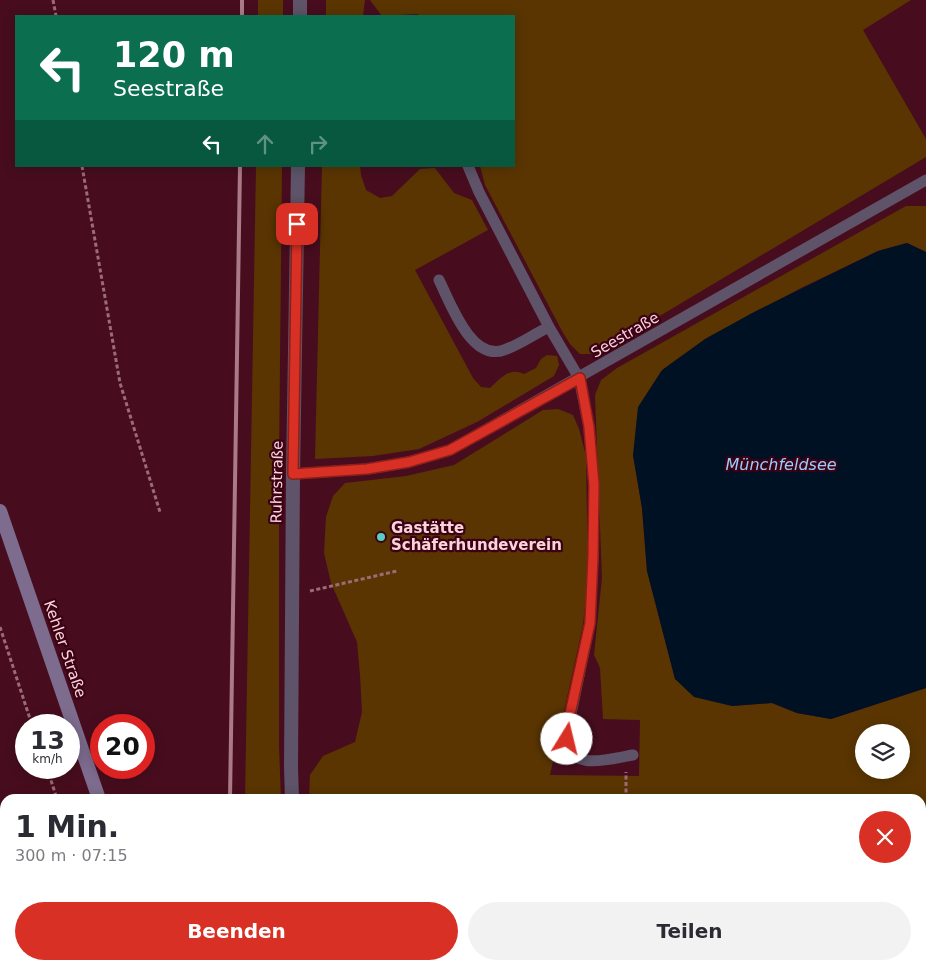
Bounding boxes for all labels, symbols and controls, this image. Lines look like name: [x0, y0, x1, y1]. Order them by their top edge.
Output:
icon: left: [30, 35, 95, 100]
text: 120 m: [113, 35, 235, 75]
text: Seestraße: [113, 76, 224, 101]
icon: left: [198, 130, 226, 158]
icon: ahead: [251, 130, 279, 158]
icon: right: [304, 130, 332, 158]
pin: [276, 203, 318, 245]
icon: arrive: [283, 210, 311, 238]
street label: Seestraße: [588, 308, 662, 362]
street label: Ruhrstraße: [267, 441, 287, 523]
water label: Münchfeldsee: [725, 455, 837, 474]
place label: Gastätte Schäferhundeverein: [391, 519, 562, 554]
marker: Gastätte Schäferhundeverein: [375, 531, 387, 543]
street label: Kehler Straße: [40, 598, 90, 700]
position arrow: [540, 712, 592, 764]
speed limit sign: 20: [90, 714, 155, 779]
map controls: [855, 724, 910, 779]
button: layers: [855, 724, 910, 779]
text: 13: [30, 726, 65, 755]
text: km/h: [32, 752, 63, 766]
text: 1 Min.: [15, 809, 119, 844]
button: close: [859, 811, 911, 863]
text: 300 m · 07:15: [15, 846, 128, 865]
button: Beenden: [15, 902, 458, 960]
button: Teilen: [468, 902, 911, 960]

